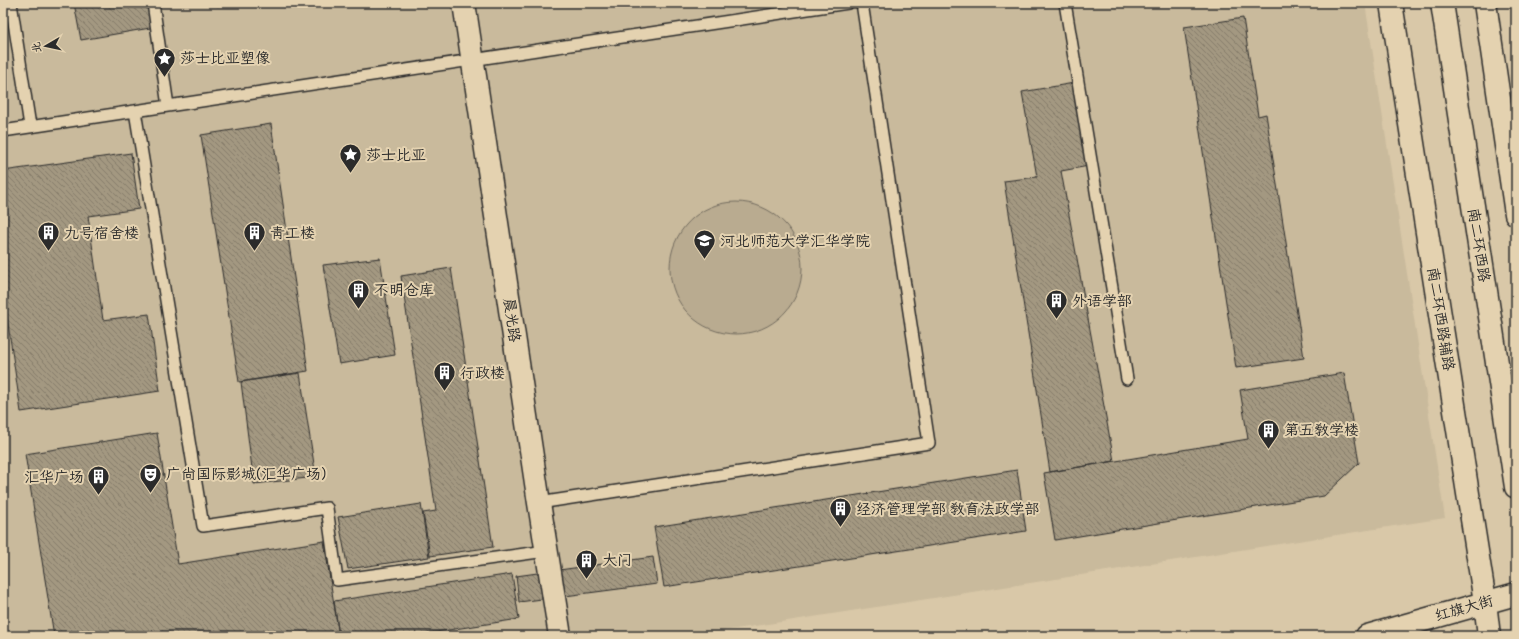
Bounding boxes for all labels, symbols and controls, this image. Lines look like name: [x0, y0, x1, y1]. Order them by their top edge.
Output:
north arrow: [26, 26, 66, 66]
text: 北: [28, 41, 44, 54]
place icon: 莎士比亚塑像: [151, 45, 177, 78]
place label: 莎士比亚塑像: [180, 47, 270, 68]
place icon: 莎士比亚: [338, 142, 364, 175]
place label: 莎士比亚: [366, 144, 426, 165]
street label: 南二环西路: [1463, 206, 1496, 284]
building icon: 九号宿舍楼: [35, 220, 61, 253]
building icon: 青工楼: [241, 220, 267, 253]
place label: 九号宿舍楼: [64, 222, 139, 243]
place label: 青工楼: [270, 222, 315, 243]
school or university icon: 河北师范大学汇华学院: [691, 228, 717, 261]
place label: 河北师范大学汇华学院: [720, 230, 870, 251]
street label: 南二环西路辅路: [1423, 265, 1460, 372]
building icon: 不明仓库: [346, 277, 372, 310]
place label: 不明仓库: [374, 279, 434, 300]
building icon: 外语学部: [1044, 288, 1070, 321]
place label: 外语学部: [1072, 290, 1132, 311]
street label: 晨光路: [499, 296, 526, 344]
building icon: 行政楼: [431, 360, 457, 393]
place label: 行政楼: [460, 362, 505, 383]
building icon: 第五教学楼: [1256, 417, 1282, 450]
place label: 第五教学楼: [1284, 419, 1359, 440]
theatre icon: 广尚国际影城(汇华广场): [137, 461, 163, 494]
place label: 广尚国际影城(汇华广场): [166, 463, 326, 484]
building icon: 汇华广场: [86, 464, 112, 497]
place label: 汇华广场: [24, 466, 84, 487]
building icon: 经济管理学部 教育法政学部: [827, 496, 853, 529]
place label: 经济管理学部 教育法政学部: [856, 498, 1039, 519]
building icon: 大门: [573, 547, 599, 580]
place label: 大门: [602, 549, 632, 570]
street label: 红旗大街: [1432, 589, 1496, 626]

